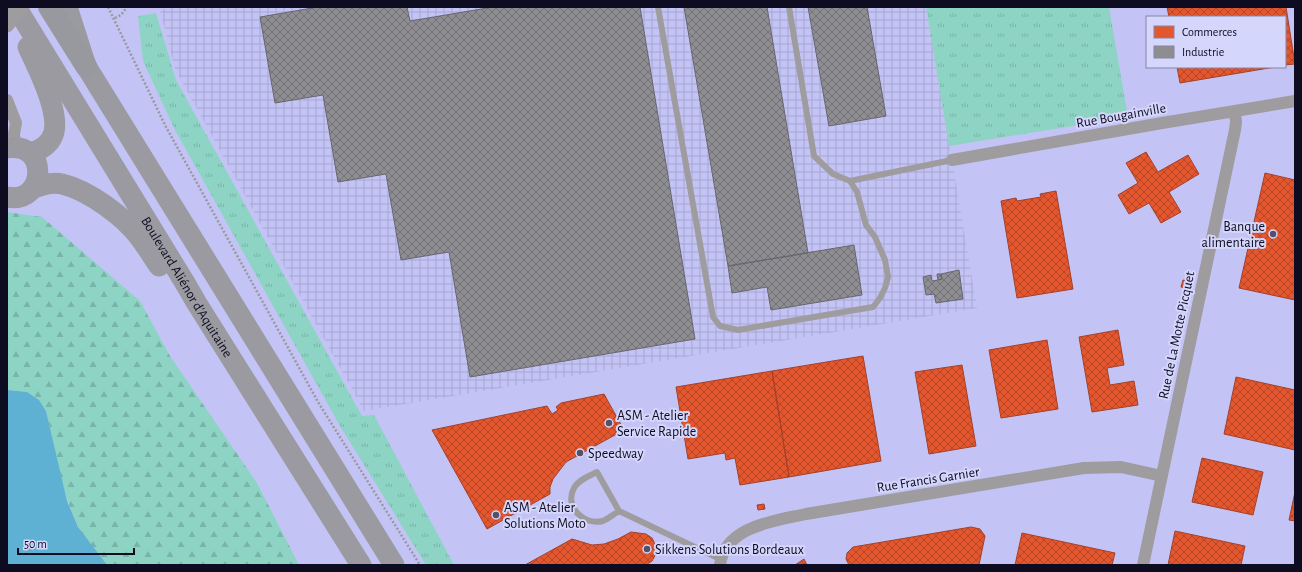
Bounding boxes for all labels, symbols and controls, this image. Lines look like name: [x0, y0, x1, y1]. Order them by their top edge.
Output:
legend: [1146, 16, 1286, 68]
text: Commerces: [1182, 26, 1237, 38]
text: Industrie: [1182, 46, 1224, 58]
street label: Rue Bougainville: [1075, 101, 1167, 131]
street label: Boulevard Aliénor d'Aquitaine: [138, 215, 235, 360]
place label: Banque alimentaire: [1202, 220, 1265, 250]
marker: Banque alimentaire: [1268, 229, 1278, 239]
street label: Rue de La Motte Picquet: [1157, 269, 1197, 400]
place label: ASM - Atelier Service Rapide: [617, 409, 696, 439]
marker: ASM - Atelier Service Rapide: [604, 418, 614, 428]
place label: Speedway: [588, 447, 643, 461]
marker: Speedway: [575, 448, 585, 458]
street label: Rue Francis Garnier: [876, 465, 981, 495]
place label: ASM - Atelier Solutions Moto: [504, 501, 586, 531]
marker: ASM - Atelier Solutions Moto: [491, 510, 501, 520]
scale bar: [18, 530, 134, 556]
text: 50 m: [24, 538, 47, 550]
place label: Sikkens Solutions Bordeaux: [655, 543, 804, 557]
marker: Sikkens Solutions Bordeaux: [642, 544, 652, 554]

